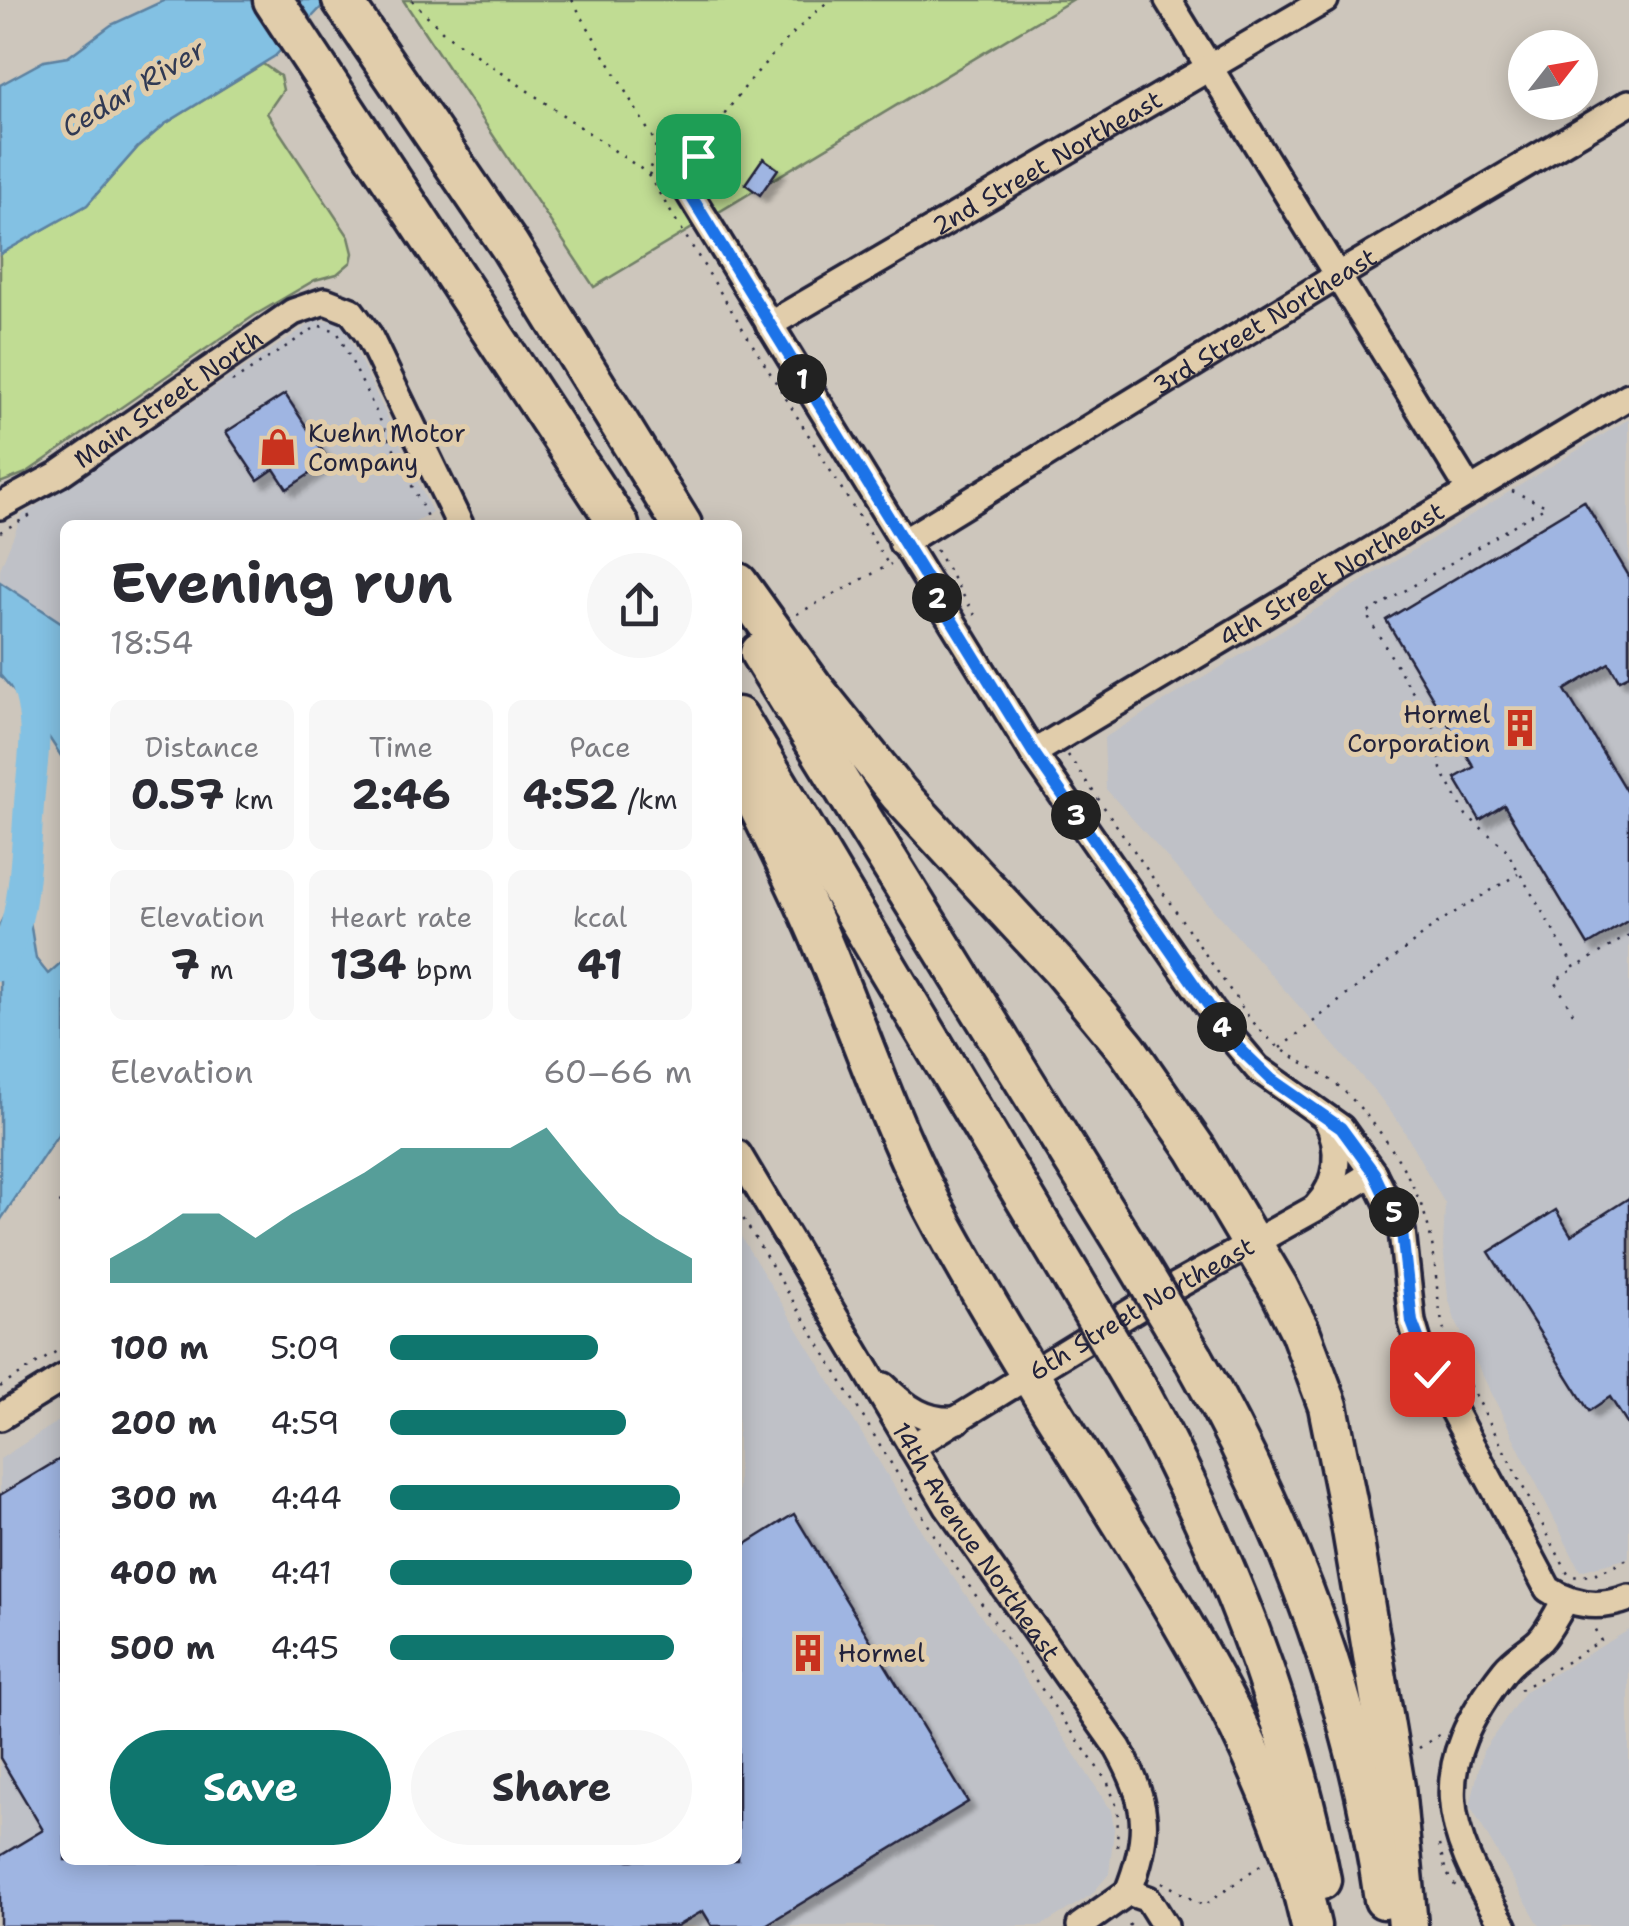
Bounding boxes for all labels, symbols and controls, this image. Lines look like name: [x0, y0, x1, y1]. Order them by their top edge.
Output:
water label: Cedar River: [54, 30, 213, 146]
north arrow: [1508, 30, 1598, 120]
map controls: [1508, 30, 1598, 120]
street label: 2nd Street Northeast: [926, 82, 1168, 243]
pin: [656, 114, 741, 199]
icon: arrive: [671, 129, 726, 184]
street label: 3rd Street Northeast: [1146, 240, 1383, 402]
street label: Main Street North: [67, 321, 270, 476]
pin: 1: [777, 354, 827, 404]
text: 1: [796, 360, 808, 398]
place label: Kuehn Motor Company: [308, 416, 466, 479]
shop icon: Kuehn Motor Company: [257, 426, 299, 468]
street label: 4th Street Northeast: [1213, 494, 1450, 655]
text: Evening run: [110, 546, 453, 620]
button: share: [587, 553, 692, 658]
pin: 2: [912, 573, 962, 623]
text: 2: [927, 579, 947, 617]
text: 18:54: [110, 621, 193, 664]
place label: Hormel Corporation: [1347, 697, 1490, 760]
building icon: Hormel Corporation: [1499, 707, 1541, 749]
text: Distance: [145, 728, 259, 766]
text: Time: [369, 728, 433, 766]
text: Pace: [569, 728, 631, 766]
text: 0.57: [130, 766, 224, 822]
text: 2:46: [351, 766, 451, 822]
text: 4:52: [522, 766, 618, 822]
text: km: [224, 780, 274, 818]
text: /km: [618, 780, 678, 818]
pin: 3: [1051, 790, 1101, 840]
text: 3: [1066, 796, 1086, 834]
text: Elevation: [139, 898, 265, 936]
text: Heart rate: [330, 898, 472, 936]
text: kcal: [573, 898, 627, 936]
text: 7: [170, 936, 200, 992]
text: 134: [330, 936, 406, 992]
text: 41: [577, 936, 623, 992]
text: m: [200, 950, 234, 988]
text: bpm: [406, 950, 472, 988]
pin: 4: [1197, 1002, 1247, 1052]
text: 4: [1212, 1008, 1232, 1046]
text: Elevation: [110, 1050, 253, 1093]
text: 60–66 m: [543, 1050, 692, 1093]
pin: 5: [1369, 1187, 1419, 1237]
text: 5: [1385, 1193, 1403, 1231]
street label: 6th Street Northeast: [1022, 1229, 1260, 1388]
text: 100 m: [110, 1326, 209, 1369]
text: 5:09: [270, 1326, 340, 1369]
pin: [1390, 1332, 1475, 1417]
icon: check: [1405, 1347, 1460, 1402]
text: 200 m: [110, 1401, 217, 1444]
text: 4:59: [270, 1401, 340, 1444]
street label: 14th Avenue Northeast: [884, 1416, 1068, 1668]
text: 300 m: [110, 1476, 217, 1519]
text: 4:44: [270, 1476, 342, 1519]
text: 400 m: [110, 1551, 217, 1594]
text: 4:41: [270, 1551, 332, 1594]
text: 500 m: [110, 1626, 215, 1669]
text: 4:45: [270, 1626, 339, 1669]
building icon: Hormel: [787, 1632, 829, 1674]
place label: Hormel: [838, 1636, 925, 1670]
button: Save: [110, 1730, 391, 1845]
button: Share: [411, 1730, 692, 1845]

